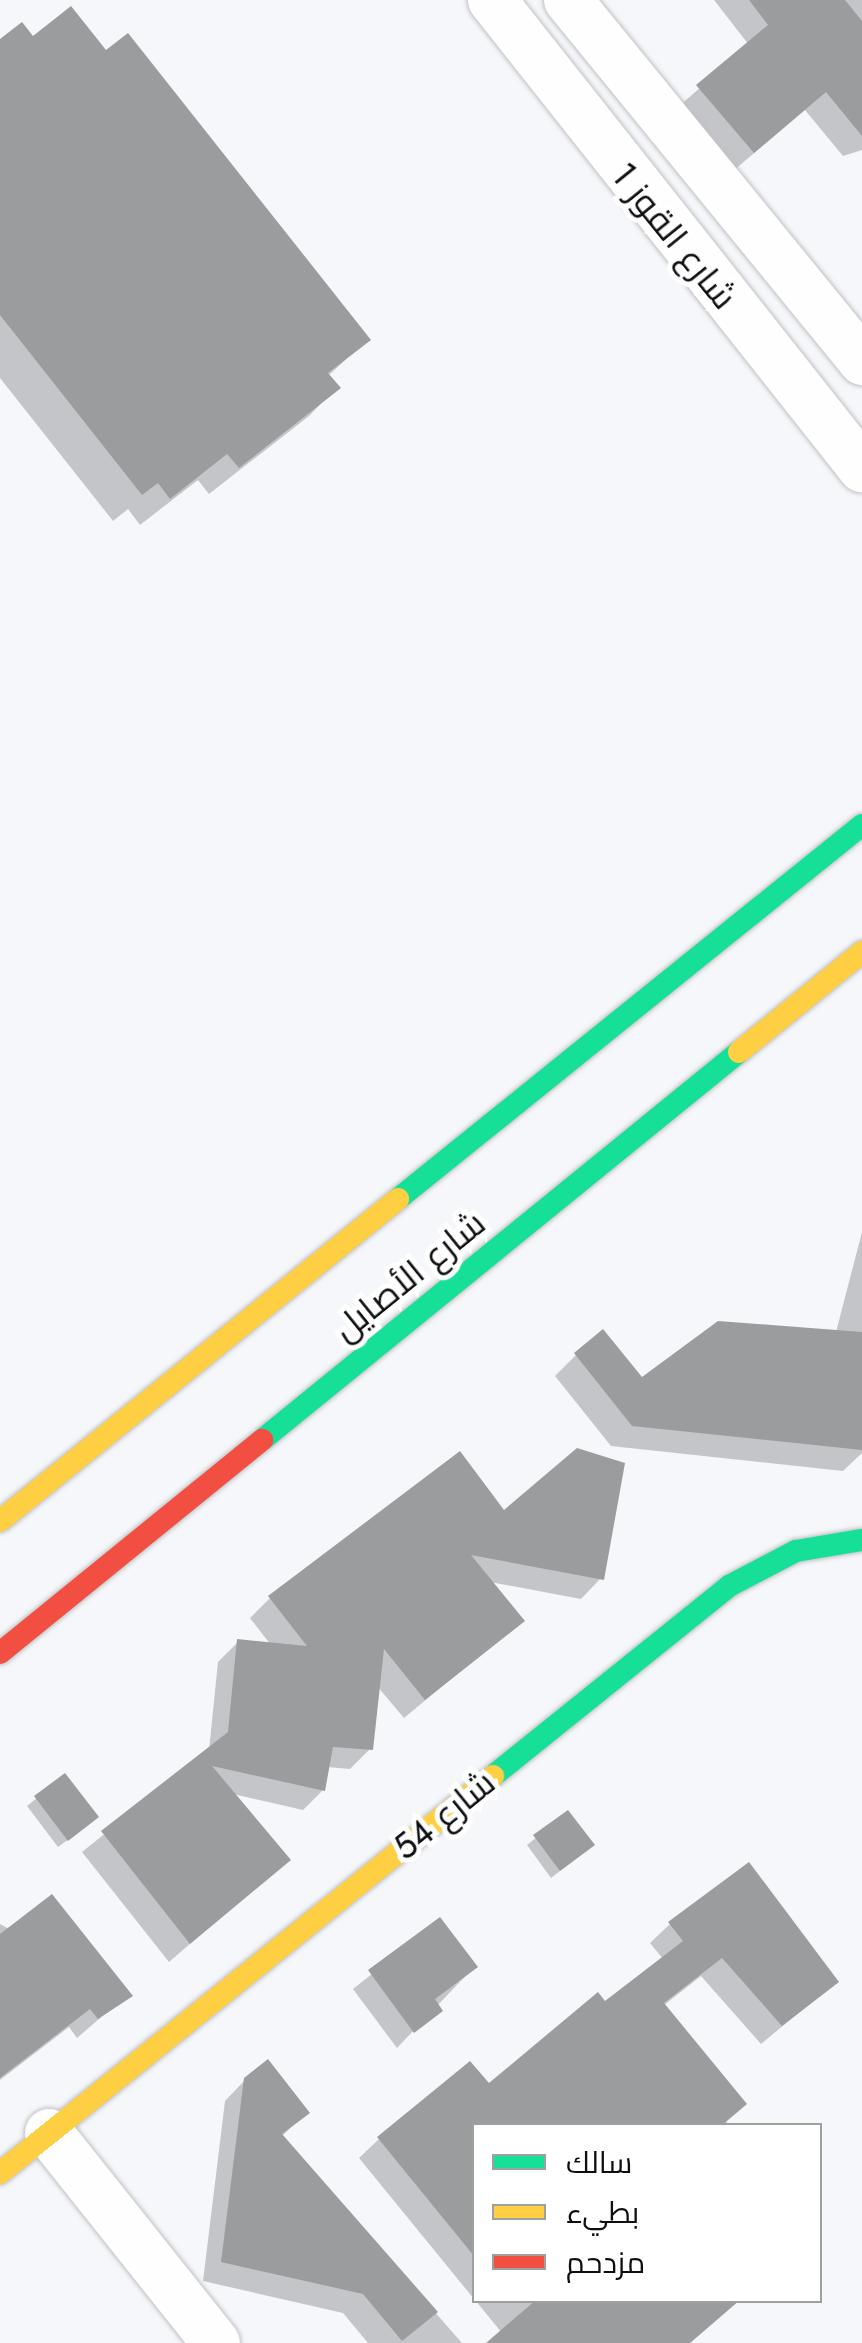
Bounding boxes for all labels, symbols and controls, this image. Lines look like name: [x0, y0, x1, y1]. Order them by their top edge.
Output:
street label: شارع القوز 1: [602, 155, 746, 317]
street label: شارع الأصايل: [325, 1202, 493, 1350]
street label: شارع 54: [385, 1761, 503, 1869]
legend: [472, 2123, 822, 2303]
text: سالك: [566, 2141, 632, 2184]
text: بطيء: [566, 2191, 639, 2234]
text: مزدحم: [566, 2241, 645, 2284]

